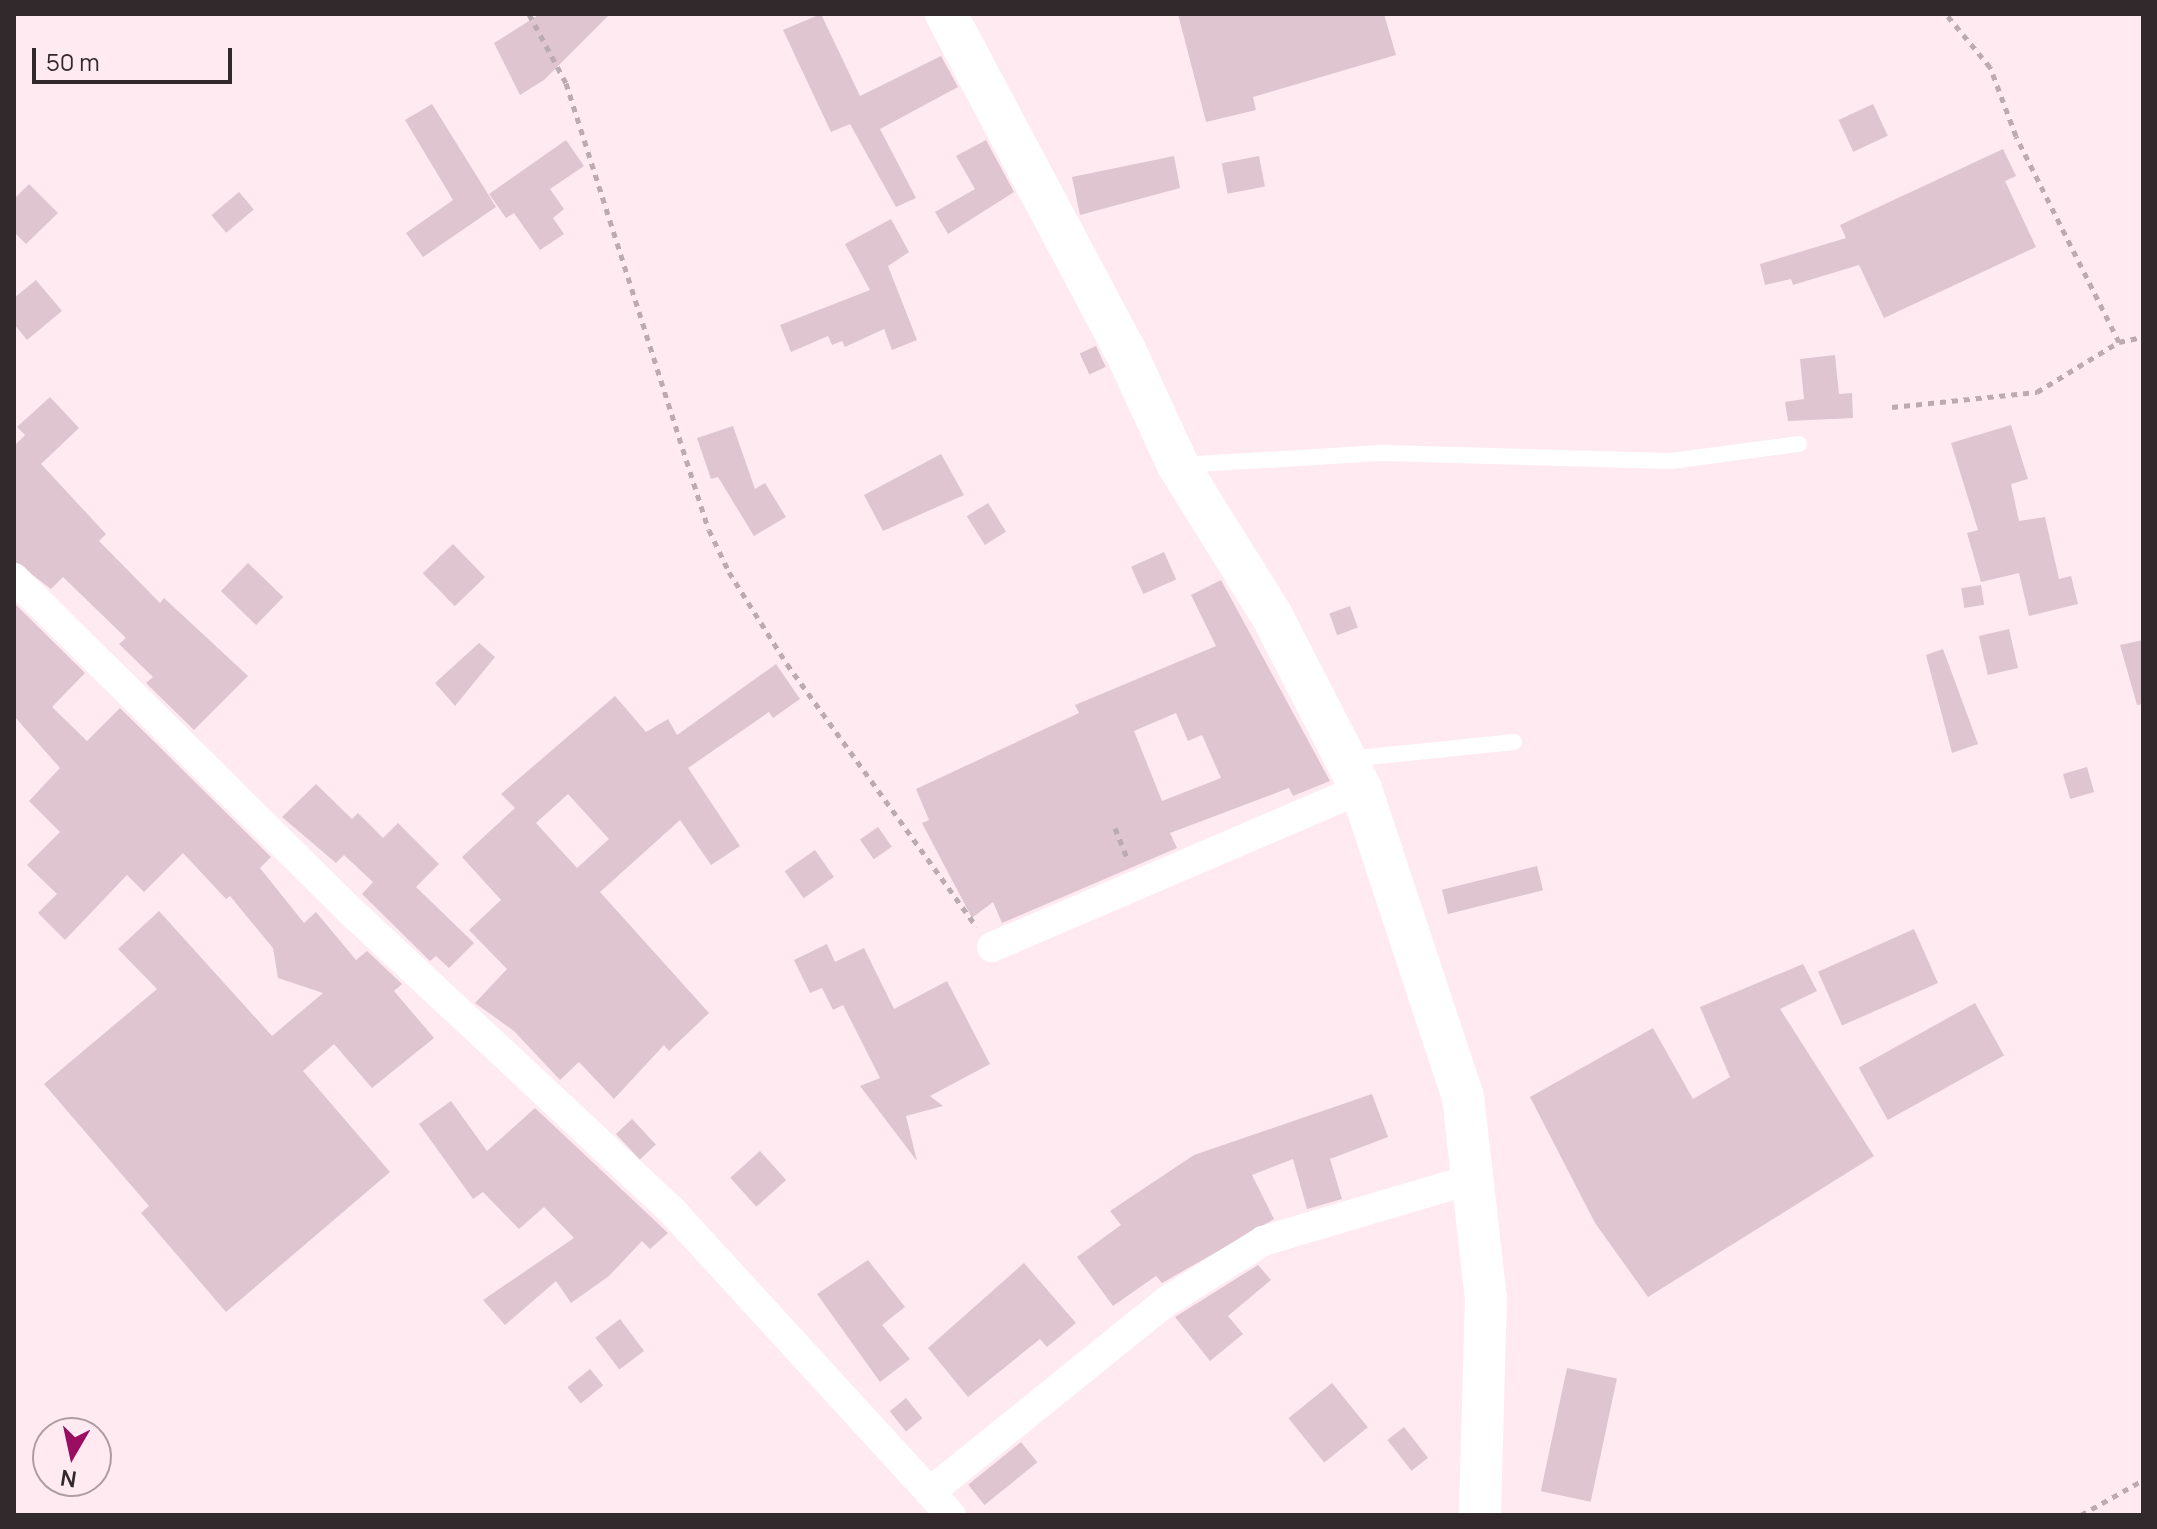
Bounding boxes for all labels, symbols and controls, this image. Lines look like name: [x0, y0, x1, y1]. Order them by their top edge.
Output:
scale bar: [36, 32, 236, 82]
text: 50 m: [46, 45, 100, 78]
north arrow: [32, 1417, 112, 1497]
text: N: [58, 1463, 79, 1495]

